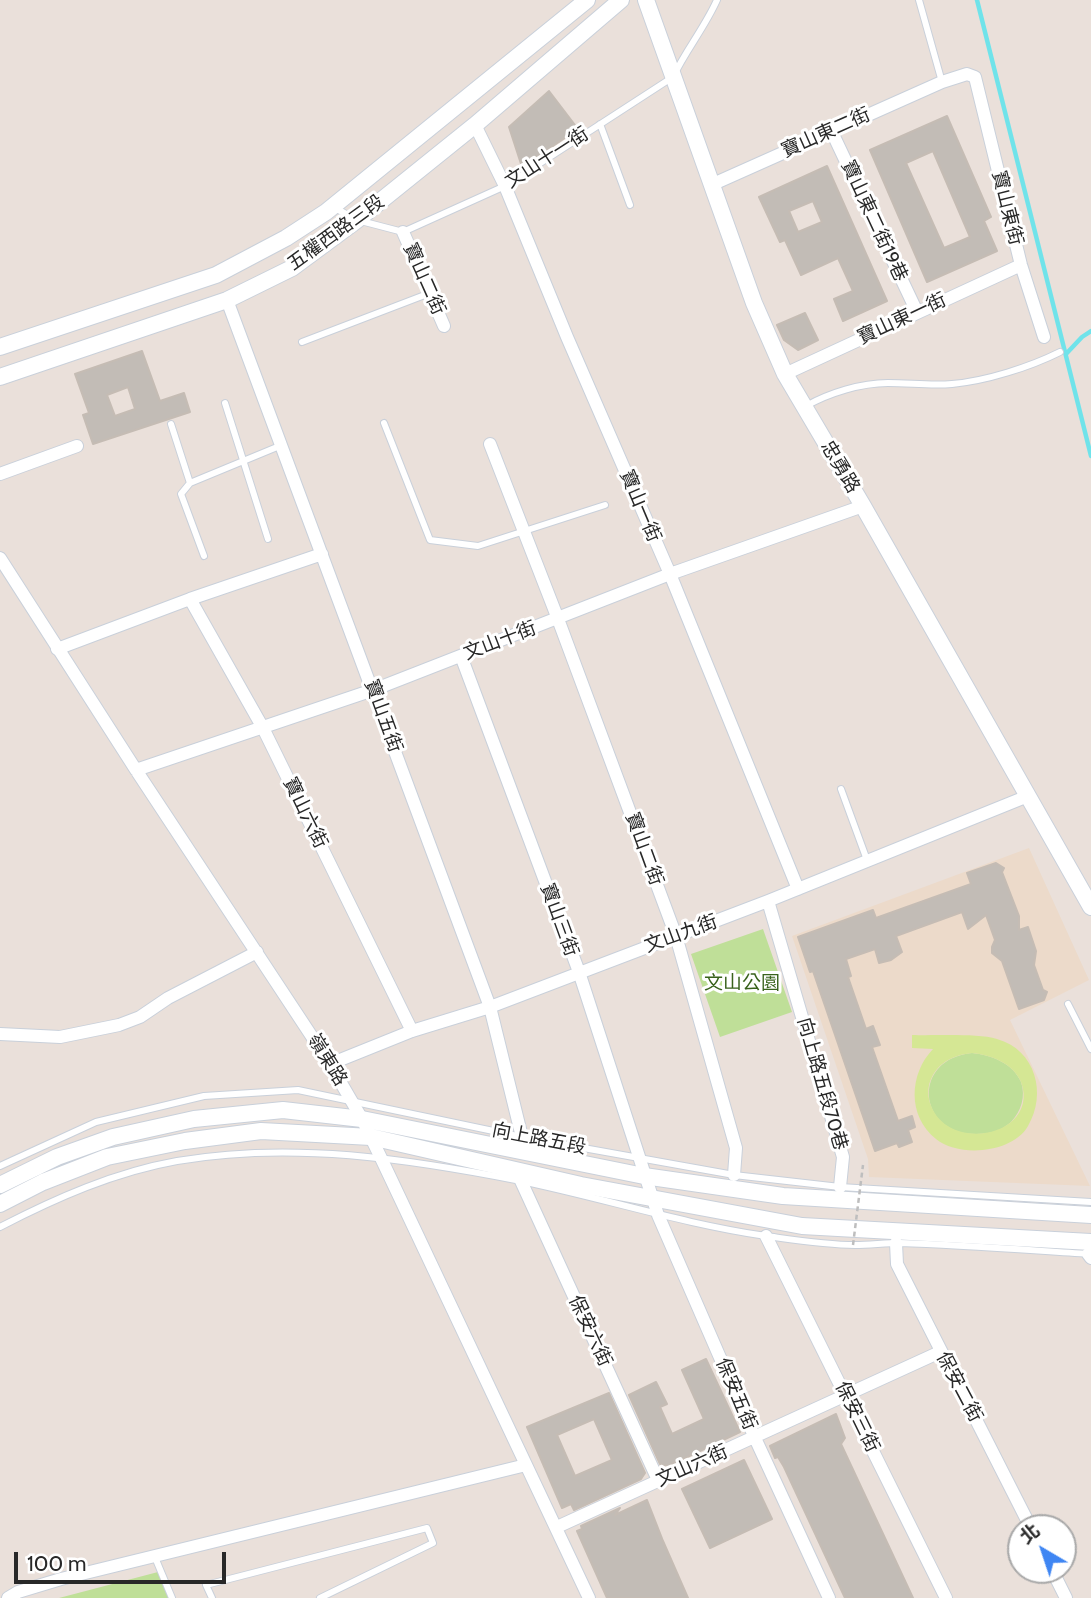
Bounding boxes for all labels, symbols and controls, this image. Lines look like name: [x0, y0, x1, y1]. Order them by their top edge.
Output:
street label: 寶山東二街: [778, 103, 874, 163]
street label: 文山十一街: [501, 123, 593, 193]
street label: 寶山東二街19巷: [836, 157, 912, 285]
street label: 寶山東街: [987, 168, 1027, 248]
street label: 五權西路三段: [283, 190, 389, 276]
street label: 寶山二街: [398, 240, 450, 318]
street label: 寶山東一街: [854, 289, 950, 349]
street label: 忠勇路: [816, 437, 864, 497]
street label: 寶山一街: [615, 467, 665, 545]
street label: 文山十街: [460, 617, 540, 665]
street label: 寶山五街: [359, 676, 407, 756]
street label: 寶山六街: [278, 774, 332, 852]
street label: 寶山二街: [620, 809, 668, 889]
street label: 寶山三街: [535, 880, 583, 960]
street label: 文山九街: [641, 910, 721, 958]
park label: 文山公園: [704, 972, 780, 994]
street label: 向上路五段70巷: [792, 1015, 852, 1153]
street label: 嶺東路: [302, 1030, 352, 1090]
street label: 向上路五段: [490, 1119, 588, 1159]
street label: 保安六街: [564, 1292, 616, 1370]
street label: 保安二街: [931, 1348, 987, 1426]
street label: 保安五街: [711, 1355, 761, 1433]
street label: 保安三街: [830, 1378, 884, 1456]
street label: 文山六街: [653, 1440, 731, 1492]
north arrow: [1007, 1514, 1077, 1584]
text: 北: [1015, 1519, 1044, 1549]
scale bar: [18, 1538, 229, 1582]
text: 100 m: [27, 1551, 86, 1576]

